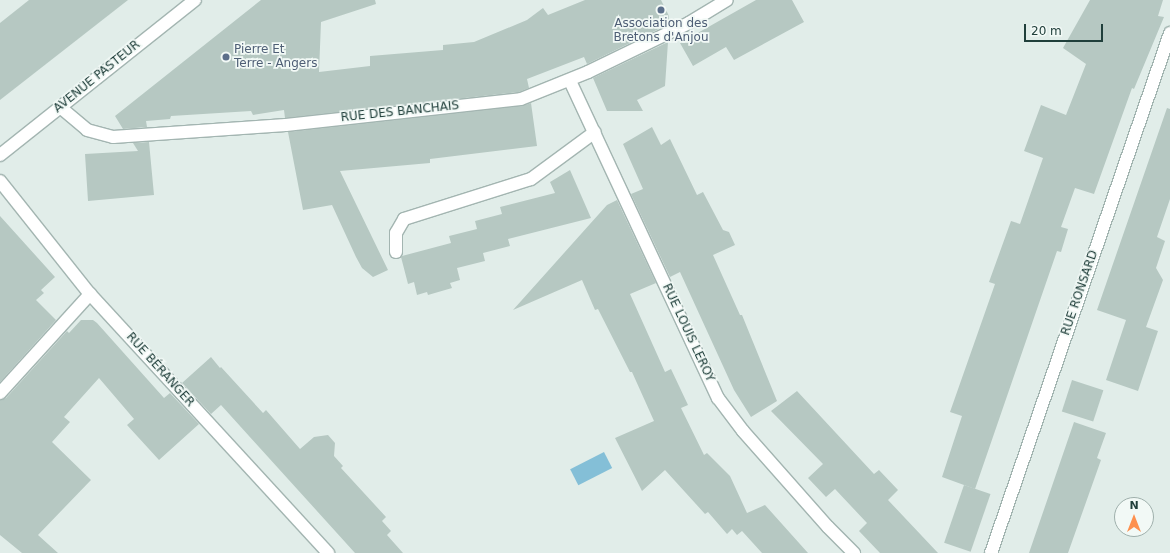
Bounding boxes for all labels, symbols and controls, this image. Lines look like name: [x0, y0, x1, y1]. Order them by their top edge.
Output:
marker: Association des Bretons d'Anjou: [656, 5, 666, 15]
scale bar: [1026, 16, 1105, 42]
place label: Association des Bretons d'Anjou: [613, 17, 709, 45]
text: 20 m: [1031, 24, 1062, 38]
street label: AVENUE PASTEUR: [51, 38, 143, 116]
place label: Pierre Et Terre - Angers: [234, 43, 317, 71]
marker: Pierre Et Terre - Angers: [221, 52, 231, 62]
street label: RUE DES BANCHAIS: [340, 99, 460, 125]
street label: RUE RONSARD: [1059, 249, 1101, 337]
street label: RUE LOUIS LEROY: [659, 282, 717, 384]
street label: RUE BÉRANGER: [123, 330, 197, 410]
north arrow: [1114, 497, 1154, 537]
text: N: [1129, 499, 1139, 512]

